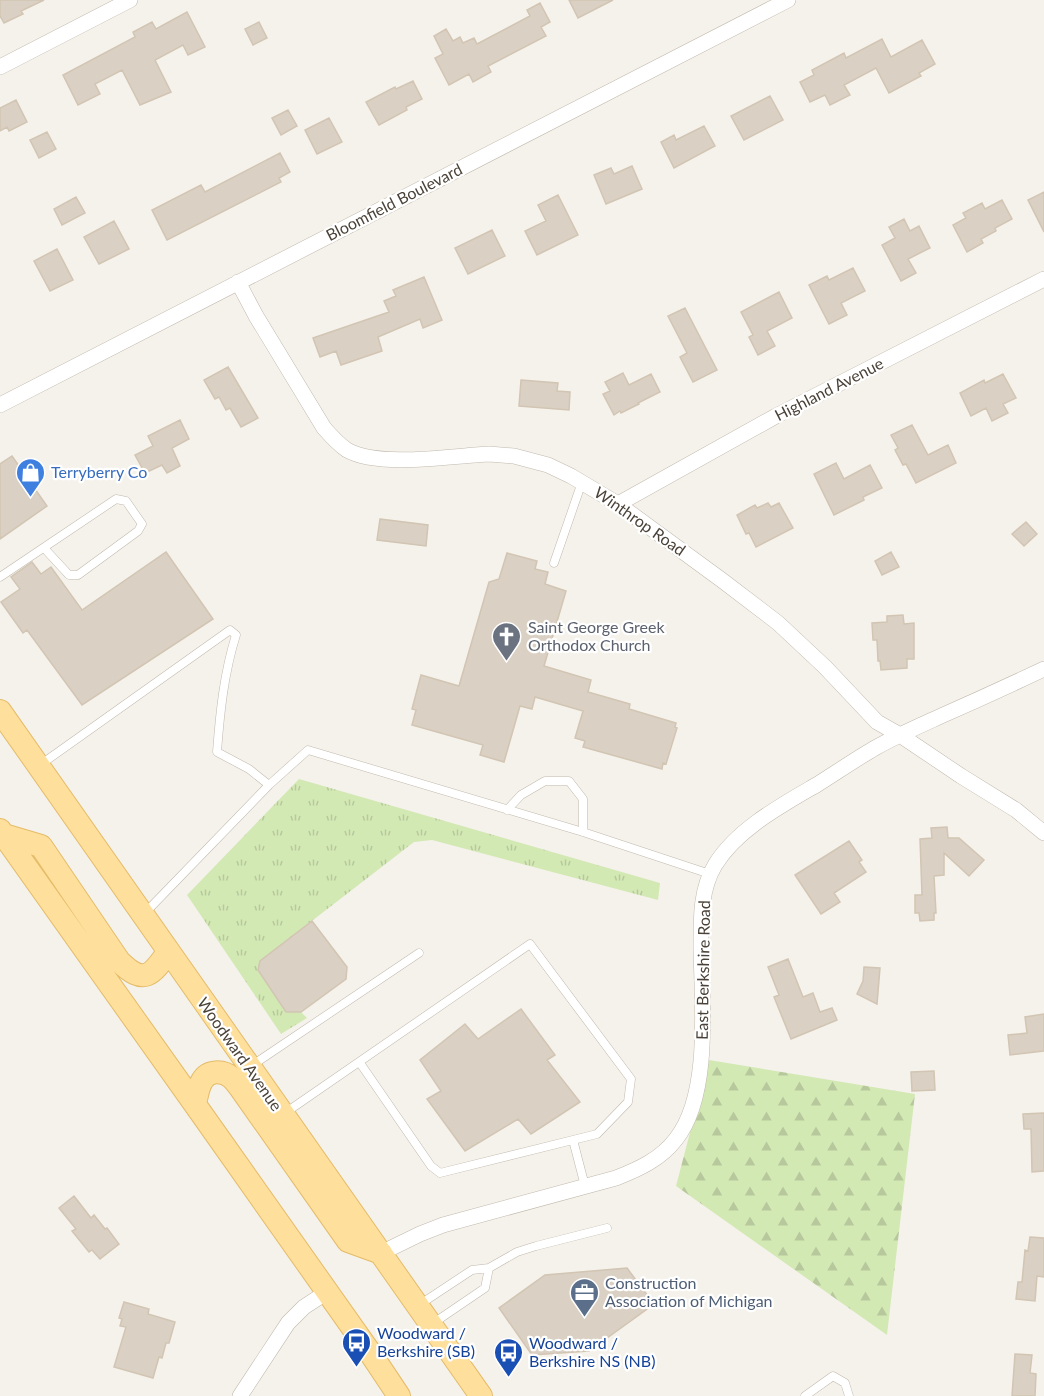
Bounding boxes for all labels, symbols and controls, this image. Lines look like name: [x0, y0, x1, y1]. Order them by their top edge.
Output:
street label: Bloomfield Boulevard: [322, 159, 465, 244]
street label: Highland Avenue: [771, 353, 886, 424]
shop icon: Terryberry Co: [14, 456, 46, 498]
place label: Terryberry Co: [51, 462, 147, 481]
street label: Winthrop Road: [591, 482, 690, 559]
place label: Saint George Greek Orthodox Church: [528, 617, 665, 654]
church icon: Saint George Greek Orthodox Church: [491, 620, 523, 662]
street label: East Berkshire Road: [692, 900, 713, 1040]
street label: Woodward Avenue: [194, 993, 287, 1114]
place label: Construction Association of Michigan: [605, 1273, 773, 1310]
office icon: Construction Association of Michigan: [568, 1276, 600, 1318]
place label: Woodward / Berkshire (SB): [377, 1323, 475, 1360]
bus stop icon: Woodward / Berkshire (SB): [340, 1326, 372, 1368]
place label: Woodward / Berkshire NS (NB): [529, 1333, 655, 1370]
bus stop icon: Woodward / Berkshire NS (NB): [492, 1336, 524, 1378]

